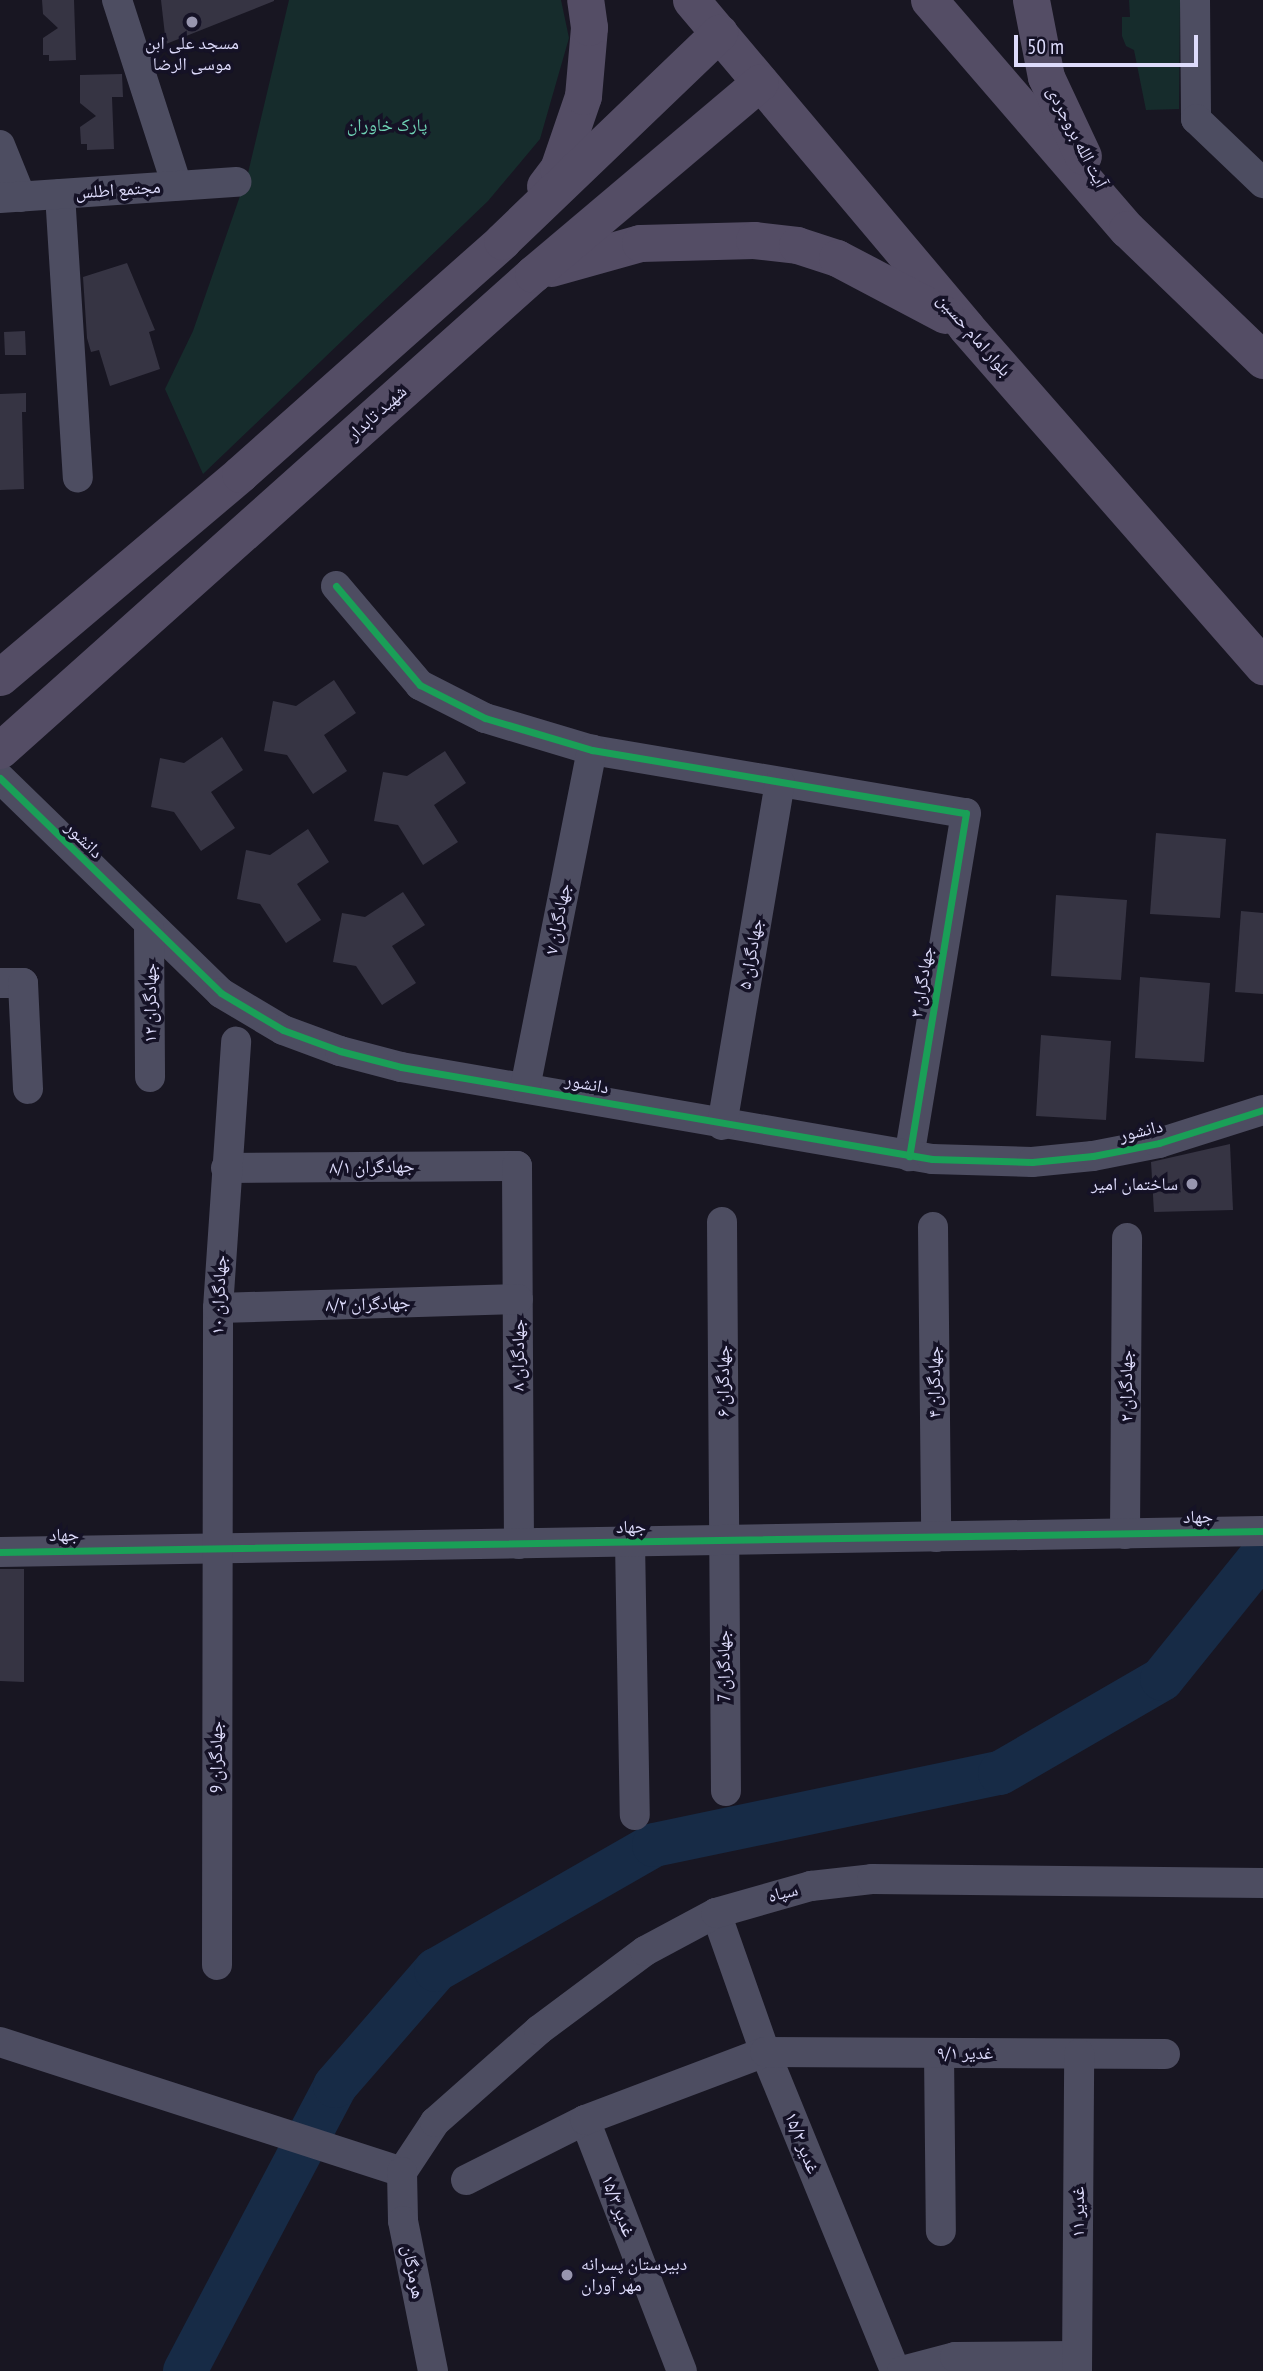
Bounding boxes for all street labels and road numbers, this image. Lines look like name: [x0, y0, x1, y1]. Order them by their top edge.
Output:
street label: آیت الله بروجردی: [1042, 82, 1112, 192]
street label: مجتمع اطلس: [75, 176, 161, 204]
street label: بلوار امام حسین: [932, 289, 1016, 381]
street label: شهید تابدار: [343, 381, 411, 445]
street label: دانشور: [61, 817, 107, 863]
street label: جهادگران ۷: [541, 882, 575, 956]
street label: جهادگران ۵: [734, 917, 768, 991]
street label: جهادگران ۳: [906, 945, 938, 1019]
street label: جهادگران ۱۲: [139, 963, 161, 1043]
street label: دانشور: [563, 1069, 611, 1099]
street label: دانشور: [1117, 1116, 1165, 1146]
street label: جهادگران ۸/۱: [329, 1155, 415, 1179]
street label: جهادگران ۱۰: [207, 1255, 231, 1335]
street label: جهادگران ۸/۲: [325, 1292, 411, 1316]
street label: جهادگران ۸: [507, 1319, 529, 1391]
street label: جهادگران ۶: [712, 1345, 734, 1417]
street label: جهادگران ۴: [923, 1346, 945, 1418]
street label: جهادگران ۲: [1115, 1350, 1137, 1422]
street label: جهاد: [1183, 1506, 1213, 1528]
street label: جهاد: [616, 1516, 646, 1538]
street label: جهاد: [49, 1524, 79, 1546]
street label: جهادگران 7: [713, 1630, 735, 1702]
street label: جهادگران 9: [205, 1721, 227, 1793]
street label: سپاه: [766, 1879, 800, 1907]
street label: غدیر ۹/۱: [937, 2042, 993, 2064]
street label: غدیر ۱۵/۲: [780, 2109, 824, 2177]
street label: غدیر ۱۵/۳: [596, 2172, 640, 2240]
street label: غدیر ۱۱: [1067, 2186, 1089, 2238]
street label: هرمزگان: [397, 2243, 429, 2301]

